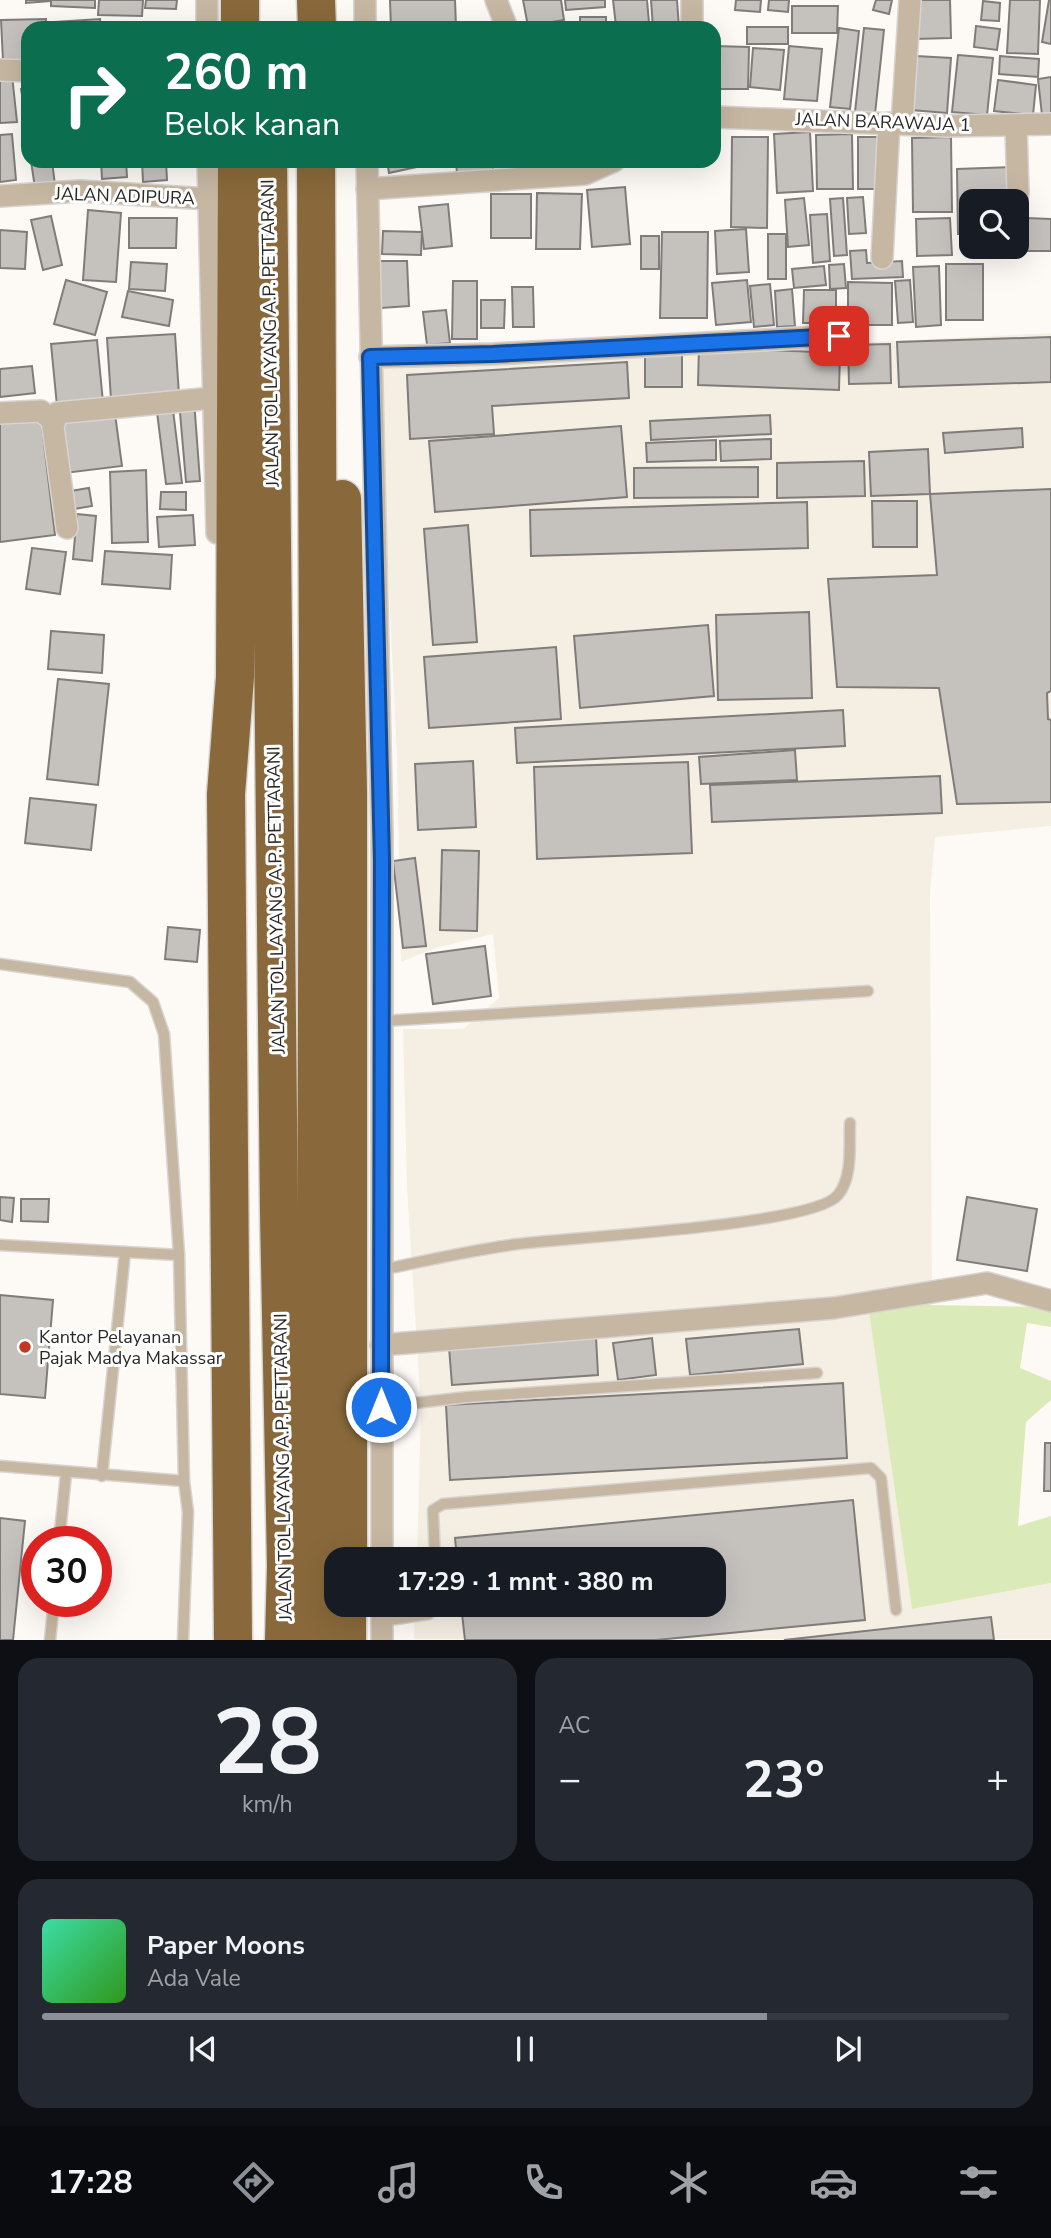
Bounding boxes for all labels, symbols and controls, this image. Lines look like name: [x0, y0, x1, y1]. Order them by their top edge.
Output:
text: 260 m: [164, 39, 308, 106]
icon: right: [49, 49, 140, 140]
text: Belok kanan: [164, 103, 340, 146]
street label: JALAN BARAWAJA 1: [794, 107, 971, 137]
street label: JALAN TOL LAYANG A.P. PETTARANI: [255, 179, 285, 488]
street label: JALAN ADIPURA: [54, 182, 195, 210]
map controls: [959, 189, 1029, 259]
button: search: [959, 189, 1029, 259]
pin: [809, 306, 869, 366]
icon: arrive: [820, 317, 858, 355]
street label: JALAN TOL LAYANG A.P. PETTARANI: [261, 746, 291, 1055]
street label: JALAN TOL LAYANG A.P. PETTARANI: [268, 1313, 298, 1622]
place label: Kantor Pelayanan Pajak Madya Makassar: [39, 1325, 223, 1370]
marker: Kantor Pelayanan Pajak Madya Makassar: [17, 1339, 33, 1355]
position arrow: [344, 1370, 418, 1444]
speed limit sign: 30: [21, 1526, 112, 1617]
text: 17:29 · 1 mnt · 380 m: [396, 1564, 654, 1599]
text: 28: [213, 1681, 322, 1805]
text: AC: [559, 1710, 590, 1741]
text: 23°: [743, 1744, 825, 1815]
text: −: [559, 1754, 581, 1805]
text: +: [986, 1754, 1009, 1805]
text: km/h: [242, 1789, 293, 1820]
text: Paper Moons: [147, 1928, 305, 1963]
text: Ada Vale: [147, 1963, 241, 1994]
icon: previous: [184, 2030, 222, 2068]
icon: pause: [506, 2030, 544, 2068]
icon: next: [829, 2030, 867, 2068]
icon: directions: [229, 2158, 278, 2207]
icon: music: [374, 2158, 423, 2207]
icon: phone: [519, 2158, 568, 2207]
icon: climate: [664, 2158, 713, 2207]
icon: car: [809, 2158, 858, 2207]
icon: filters: [954, 2158, 1003, 2207]
text: 17:28: [48, 2161, 133, 2204]

